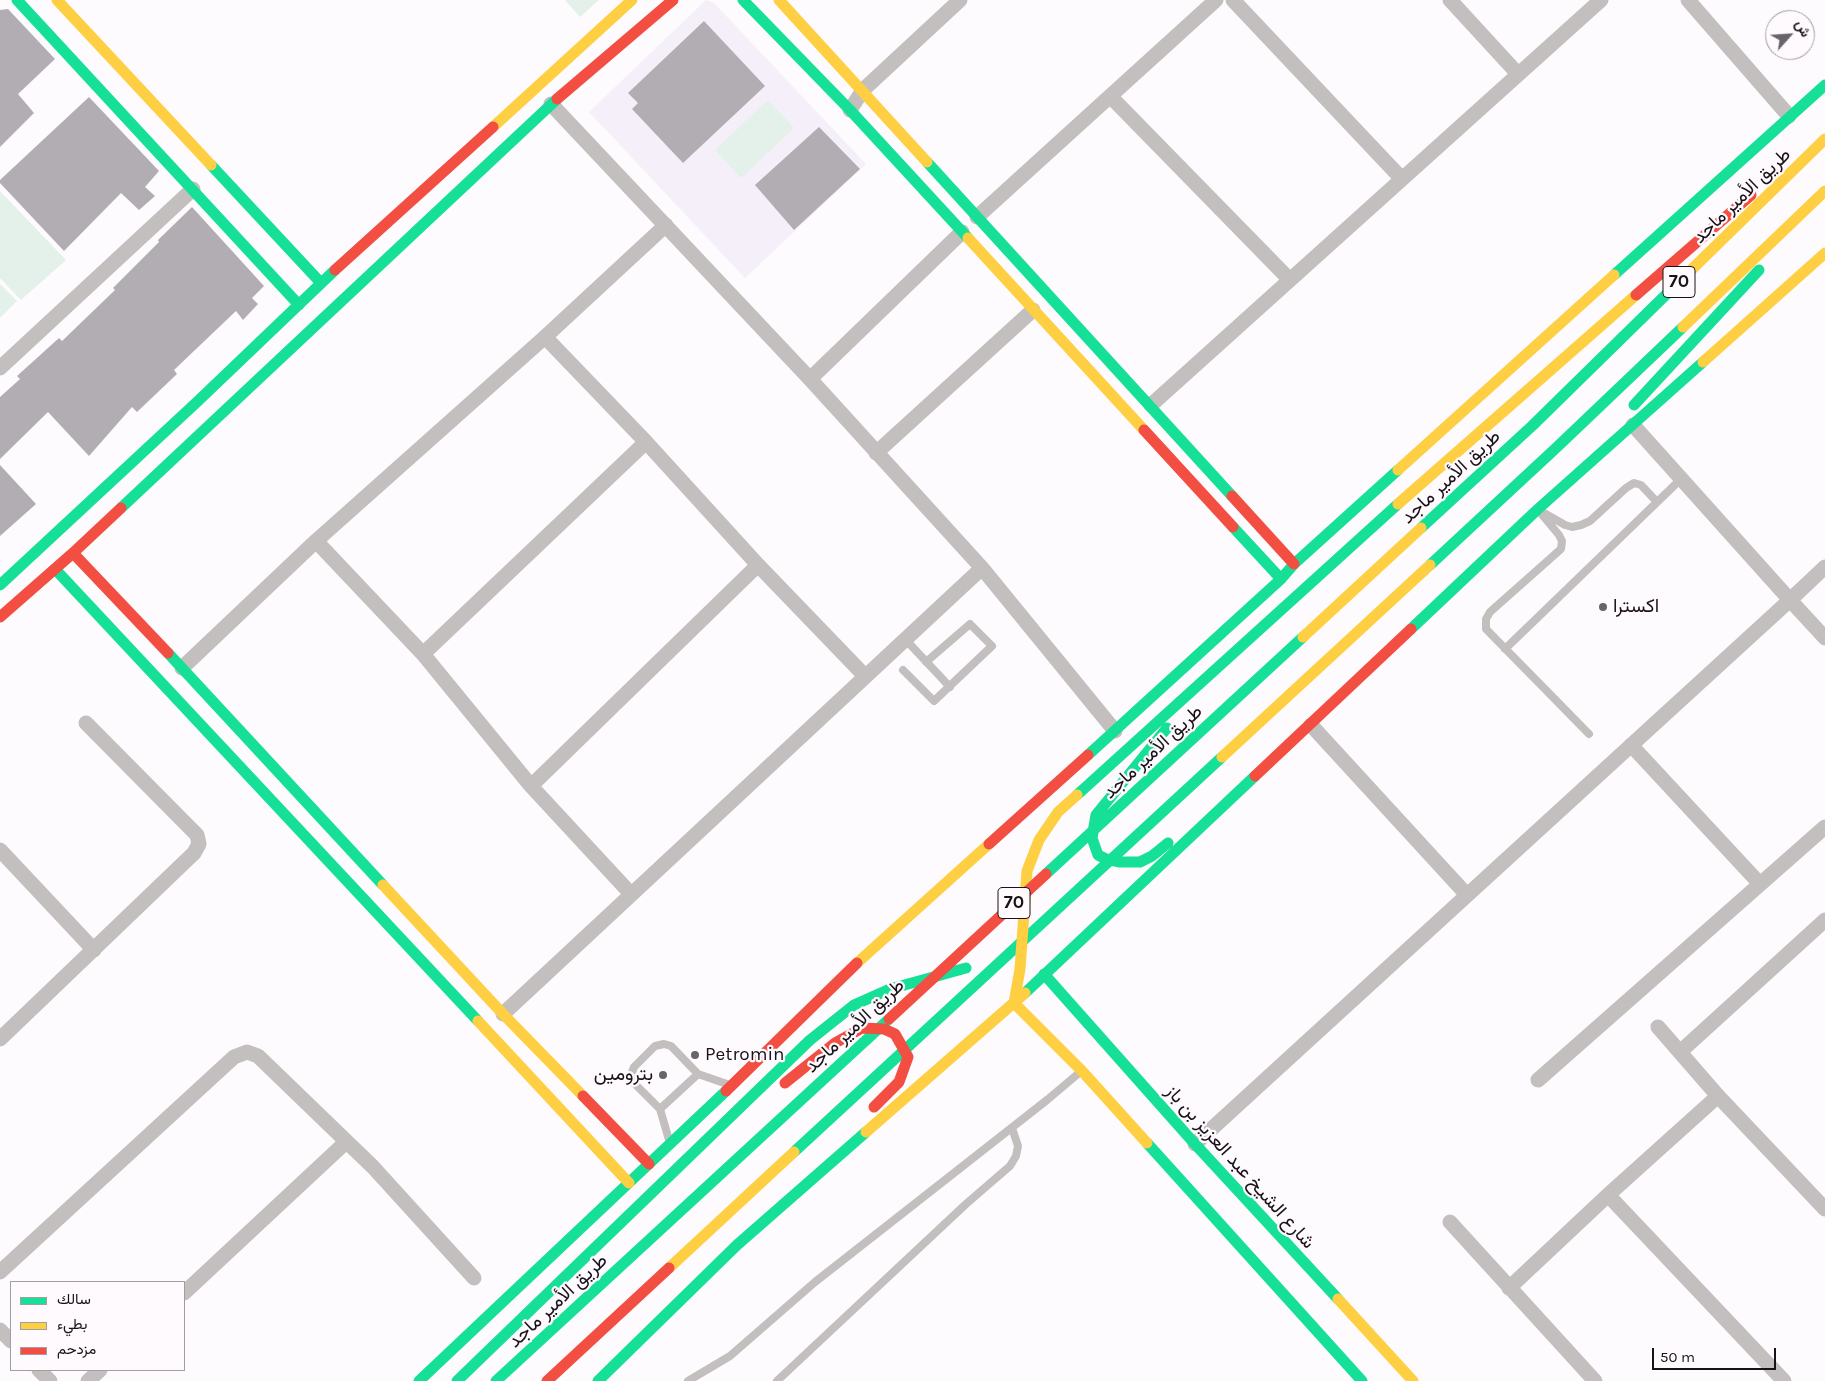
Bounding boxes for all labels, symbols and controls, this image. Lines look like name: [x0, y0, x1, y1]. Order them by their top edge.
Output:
north arrow: [1765, 10, 1815, 60]
text: ش: [1792, 17, 1814, 40]
street label: طريق الأمير ماجد: [1688, 144, 1796, 248]
road number: 70: [1663, 266, 1695, 298]
street label: طريق الأمير ماجد: [1397, 425, 1505, 529]
place label: اكسترا: [1613, 596, 1659, 618]
marker: اكسترا: [1597, 601, 1609, 613]
street label: طريق الأمير ماجد: [1099, 700, 1207, 804]
road number: 70: [998, 888, 1030, 918]
street label: طريق الأمير ماجد: [801, 974, 909, 1078]
place label: Petromin: [705, 1044, 785, 1066]
marker: Petromin: [689, 1049, 701, 1061]
place label: بترومين: [594, 1064, 653, 1086]
marker: بترومين: [657, 1069, 669, 1081]
street label: شارع الشيخ عبد العزيز بن باز: [1160, 1080, 1320, 1254]
street label: طريق الأمير ماجد: [504, 1249, 612, 1353]
legend: [10, 1281, 185, 1371]
text: سالك: [57, 1290, 91, 1308]
text: بطيء: [57, 1315, 87, 1333]
scale bar: [1655, 1338, 1779, 1370]
text: مزدحم: [57, 1340, 96, 1358]
text: 50 m: [1660, 1348, 1695, 1366]

